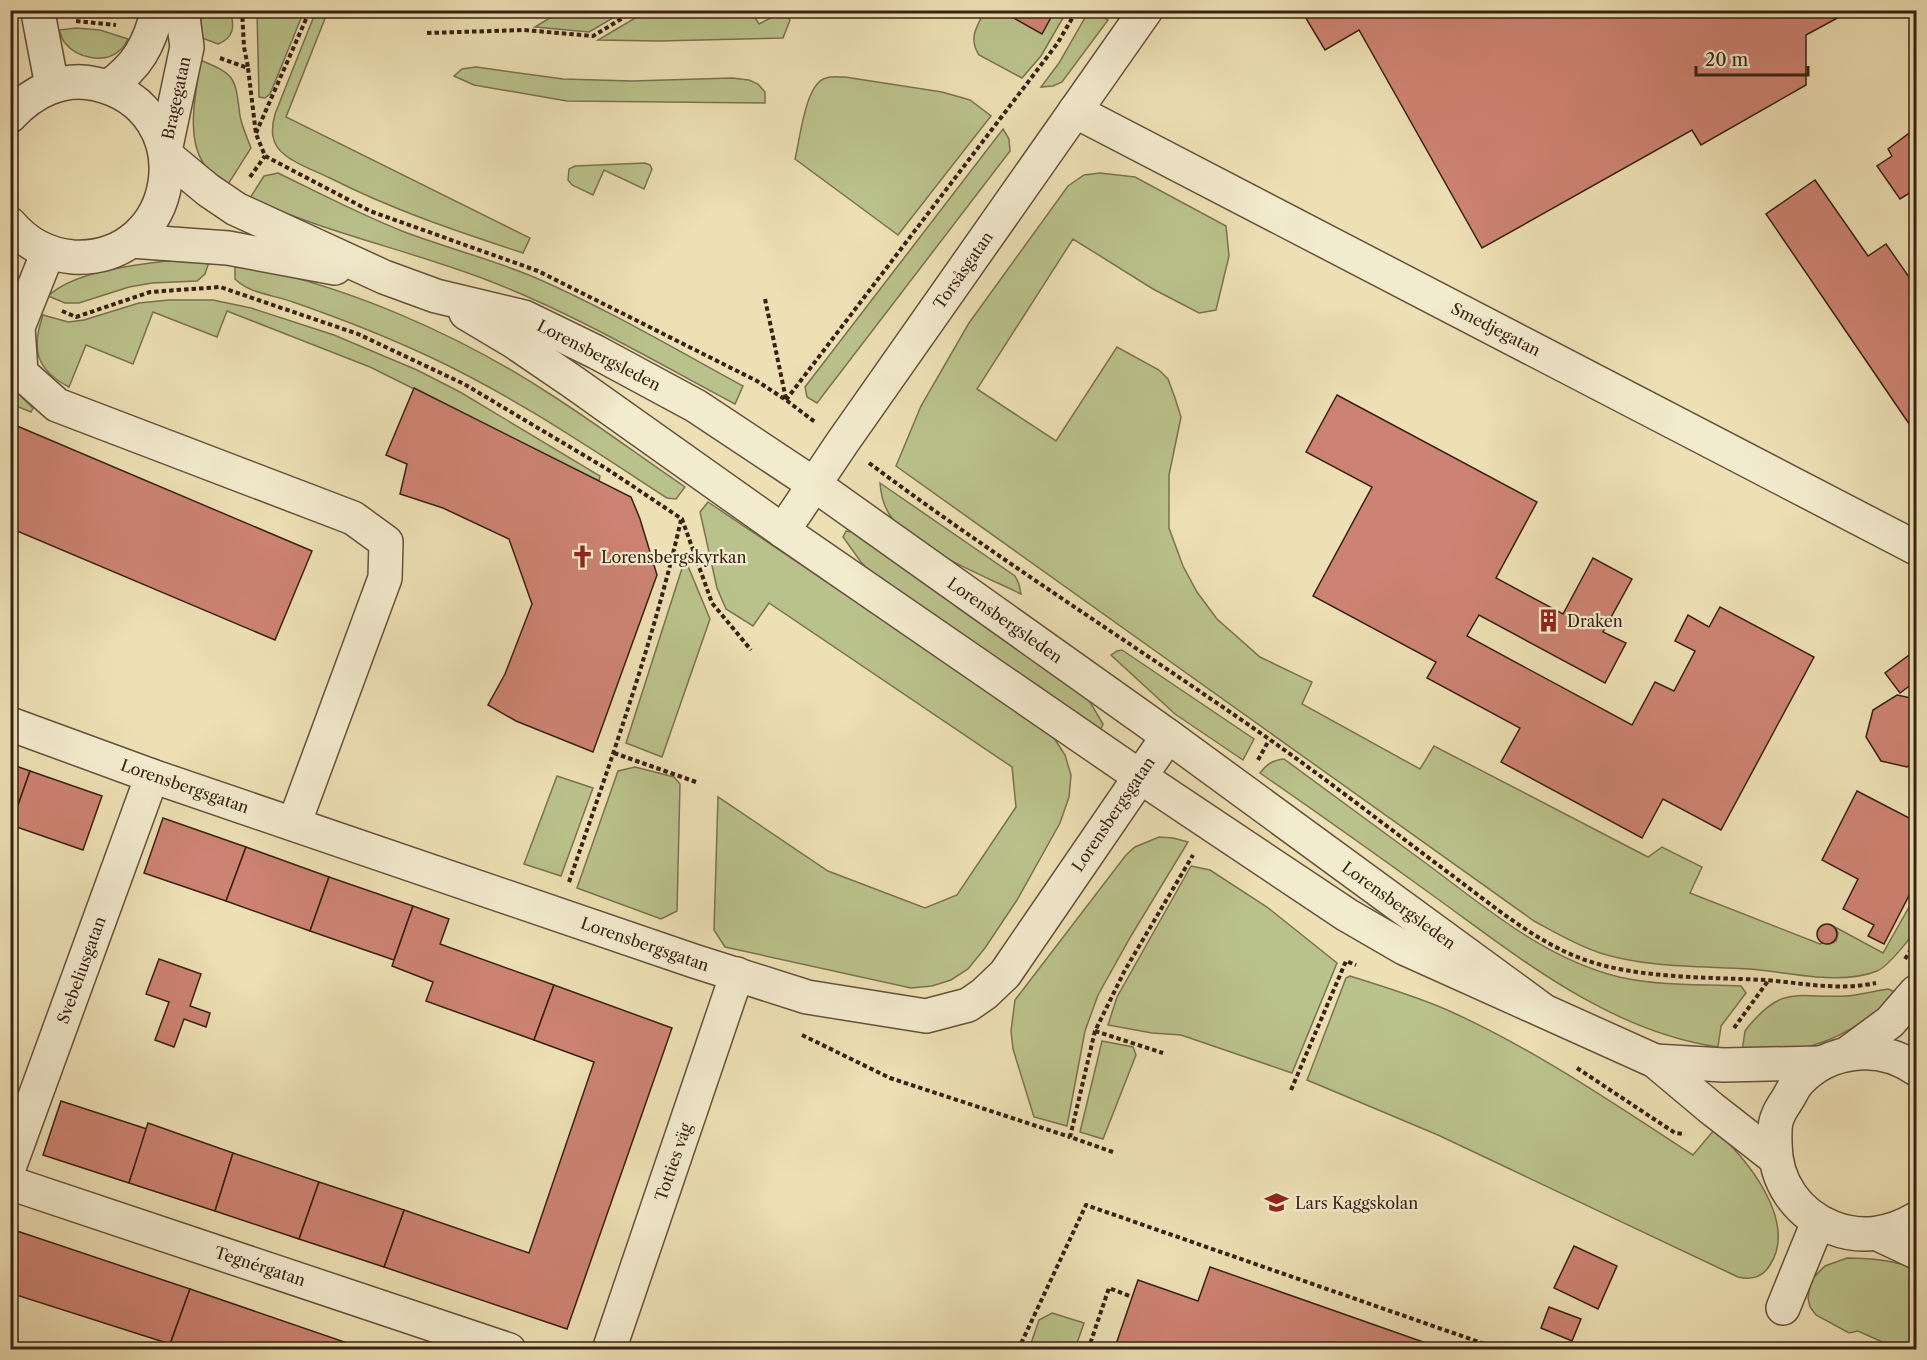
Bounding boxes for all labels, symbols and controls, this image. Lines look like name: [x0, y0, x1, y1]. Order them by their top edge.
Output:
scale bar: [1696, 39, 1808, 77]
text: 20 m: [1705, 49, 1749, 71]
street label: Bragegatan: [157, 55, 195, 141]
street label: Torsåsgatan: [929, 227, 997, 313]
street label: Smedjegatan: [1448, 298, 1544, 360]
street label: Lorensbergsleden: [534, 315, 664, 395]
church icon: Lorensbergskyrkan: [570, 544, 596, 570]
place label: Lorensbergskyrkan: [601, 547, 746, 567]
street label: Lorensbergsleden: [944, 573, 1066, 667]
building icon: Draken: [1536, 608, 1562, 634]
place label: Draken: [1567, 611, 1623, 631]
street label: Lorensbergsgatan: [1067, 753, 1159, 875]
street label: Lorensbergsgatan: [118, 755, 252, 817]
street label: Lorensbergsleden: [1338, 857, 1460, 953]
street label: Lorensbergsgatan: [578, 913, 712, 975]
street label: Svebeliusgatan: [52, 914, 110, 1026]
street label: Totties väg: [650, 1120, 696, 1204]
school or university icon: Lars Kaggskolan: [1264, 1190, 1290, 1216]
place label: Lars Kaggskolan: [1295, 1193, 1418, 1213]
street label: Tegnérgatan: [212, 1242, 308, 1290]

